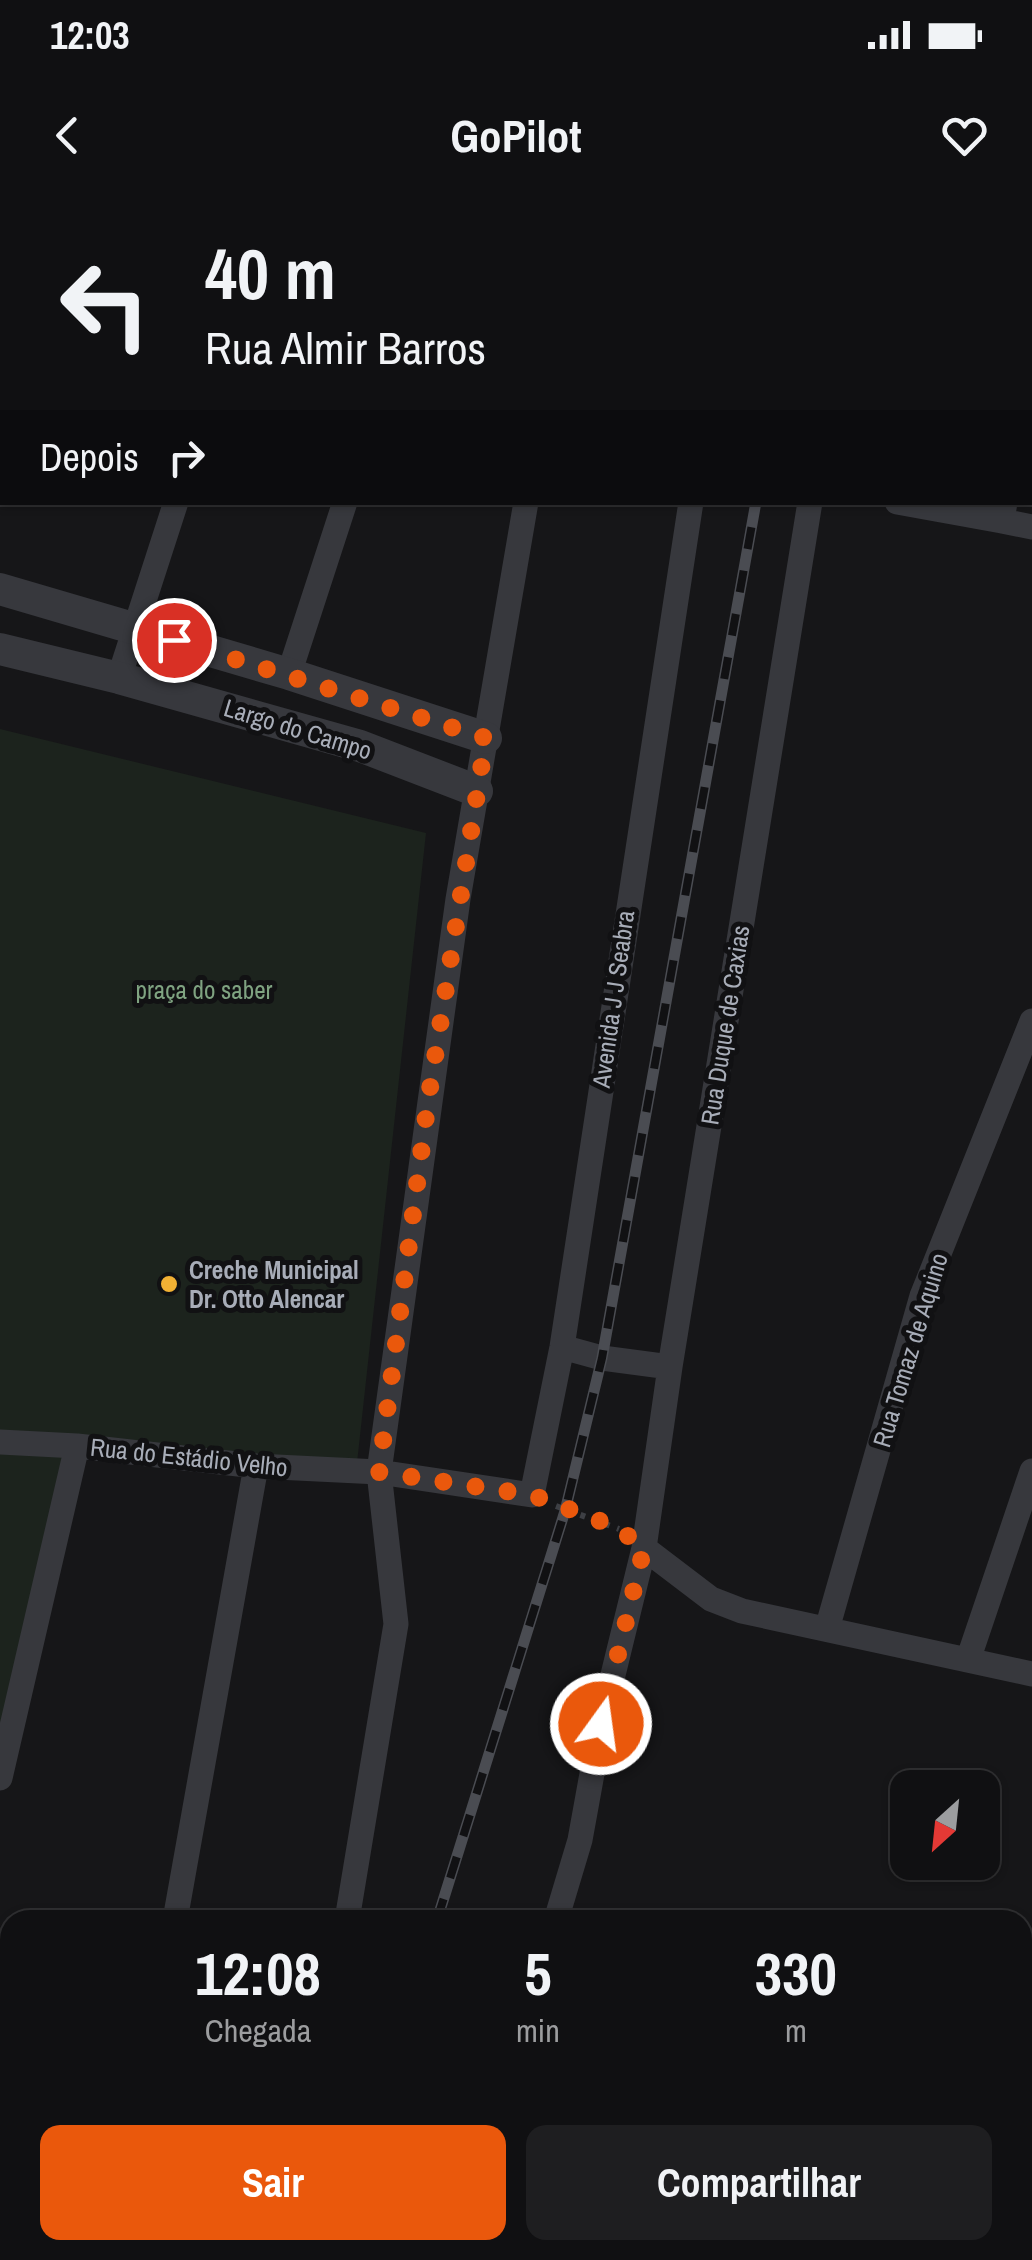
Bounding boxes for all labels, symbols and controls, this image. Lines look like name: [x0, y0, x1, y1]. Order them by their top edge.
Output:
text: 12:03: [50, 10, 130, 61]
text: GoPilot: [450, 105, 582, 166]
icon: back: [40, 108, 95, 163]
icon: heart: [937, 108, 992, 163]
text: 40 m: [205, 227, 336, 321]
icon: left: [40, 240, 170, 370]
text: Rua Almir Barros: [205, 317, 486, 378]
icon: right: [159, 430, 214, 485]
text: Depois: [40, 432, 139, 483]
pin: [132, 598, 217, 683]
icon: arrive: [147, 613, 202, 668]
street label: Largo do Campo: [220, 690, 376, 768]
street label: Avenida J J Seabra: [584, 908, 642, 1091]
street label: Rua Duque de Caxias: [692, 923, 758, 1127]
park label: praça do saber: [136, 973, 273, 1007]
street label: Rua Tomaz de Aquino: [864, 1249, 956, 1451]
place label: Creche Municipal Dr. Otto Alencar: [189, 1253, 359, 1316]
marker: Creche Municipal Dr. Otto Alencar: [158, 1273, 180, 1295]
street label: Rua do Estádio Velho: [89, 1430, 289, 1484]
position arrow: [549, 1672, 653, 1776]
north arrow: [890, 1770, 1000, 1880]
map controls: [890, 1770, 1000, 1880]
text: 12:08: [195, 1933, 321, 2014]
text: 5: [524, 1933, 552, 2014]
text: 330: [755, 1933, 837, 2014]
text: Chegada: [205, 2009, 311, 2052]
text: min: [516, 2009, 560, 2052]
text: m: [785, 2009, 807, 2052]
button: Sair: [40, 2125, 506, 2240]
button: Compartilhar: [526, 2125, 992, 2240]

